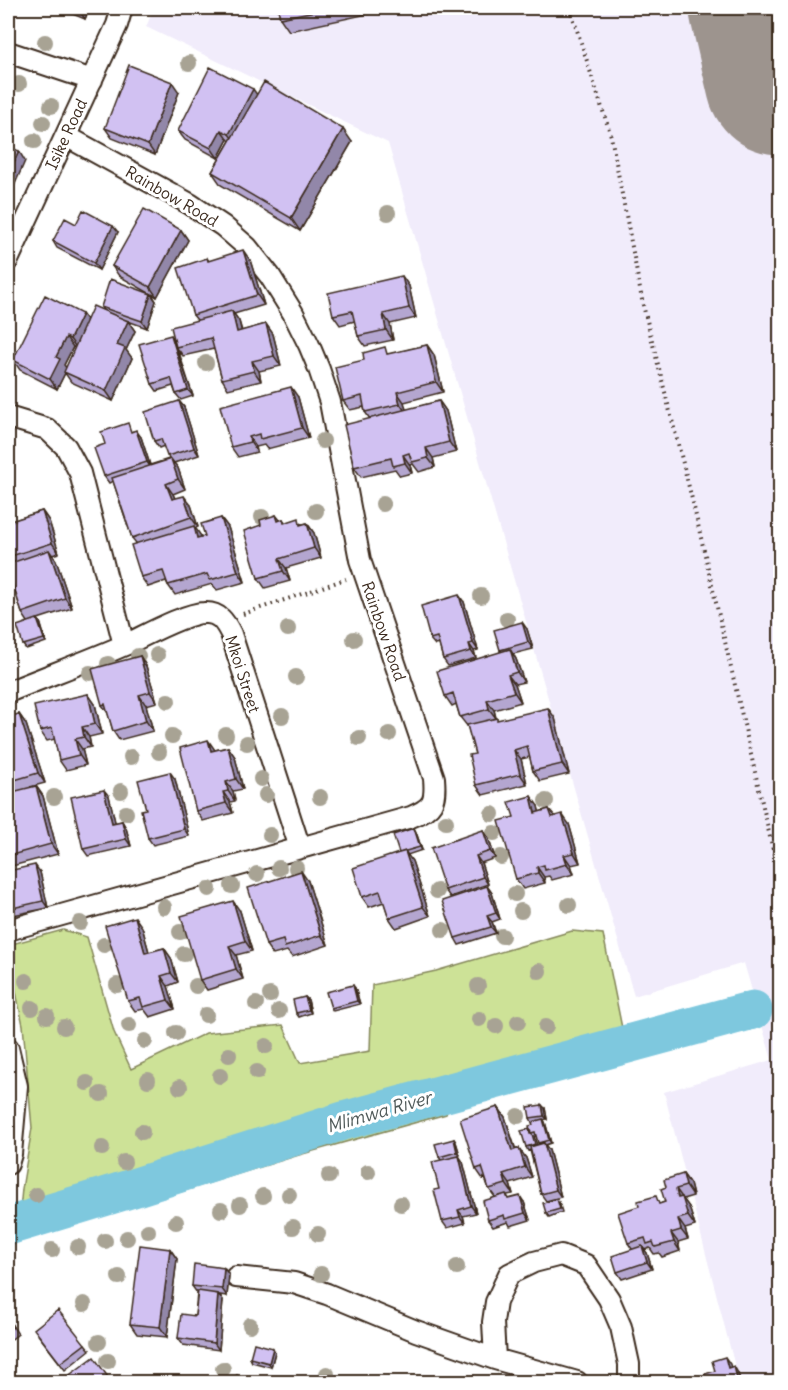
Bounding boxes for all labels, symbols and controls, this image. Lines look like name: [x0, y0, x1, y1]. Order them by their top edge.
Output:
street label: Isike Road: [41, 95, 91, 173]
street label: Rainbow Road: [122, 161, 222, 231]
street label: Rainbow Road: [358, 579, 410, 683]
street label: Mkoi Street: [221, 633, 265, 716]
water label: Mlimwa River: [324, 1085, 437, 1137]

